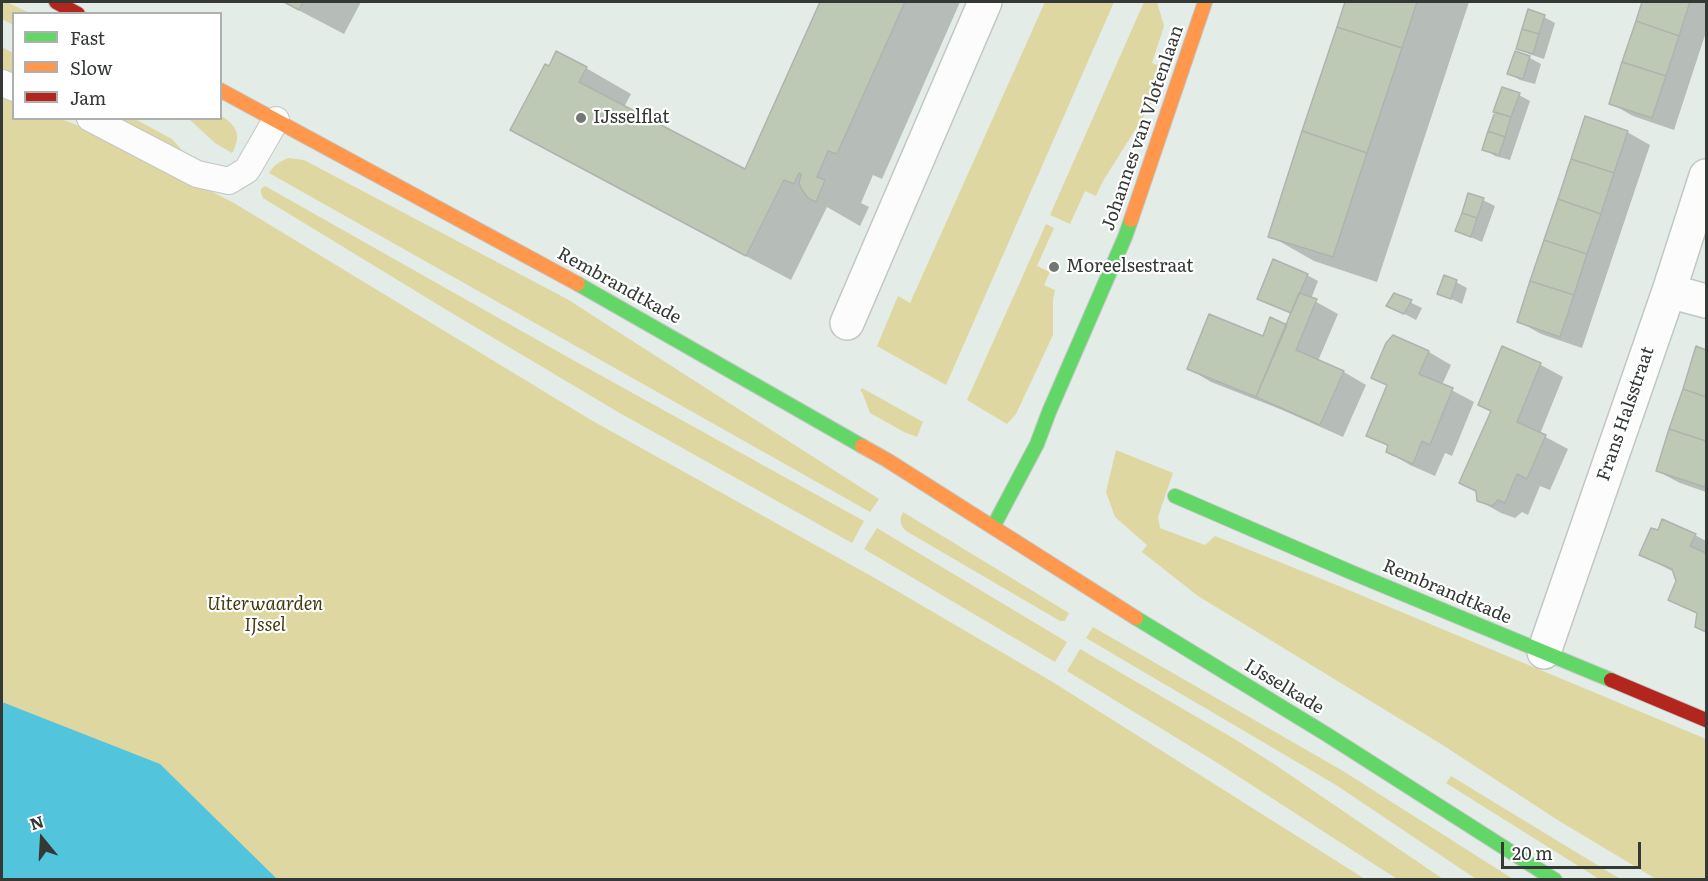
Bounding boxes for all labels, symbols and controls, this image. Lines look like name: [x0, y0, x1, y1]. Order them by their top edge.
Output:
legend: [12, 12, 222, 120]
street label: Johannes van Vlotenlaan: [1098, 23, 1188, 233]
text: Fast: [70, 24, 105, 51]
text: Slow: [70, 54, 112, 81]
text: Jam: [70, 84, 106, 111]
place label: IJsselflat: [593, 107, 669, 129]
marker: IJsselflat: [574, 111, 588, 125]
street label: Rembrandtkade: [553, 243, 685, 329]
place label: Moreelsestraat: [1066, 256, 1194, 278]
marker: Moreelsestraat: [1047, 260, 1061, 274]
street label: Frans Halsstraat: [1593, 344, 1659, 484]
street label: Rembrandtkade: [1379, 555, 1515, 629]
park label: Uiterwaarden IJssel: [207, 594, 323, 636]
street label: IJsselkade: [1240, 655, 1328, 719]
text: N: [26, 808, 47, 835]
north arrow: [12, 809, 72, 869]
scale bar: [1504, 830, 1644, 868]
text: 20 m: [1512, 839, 1553, 866]

